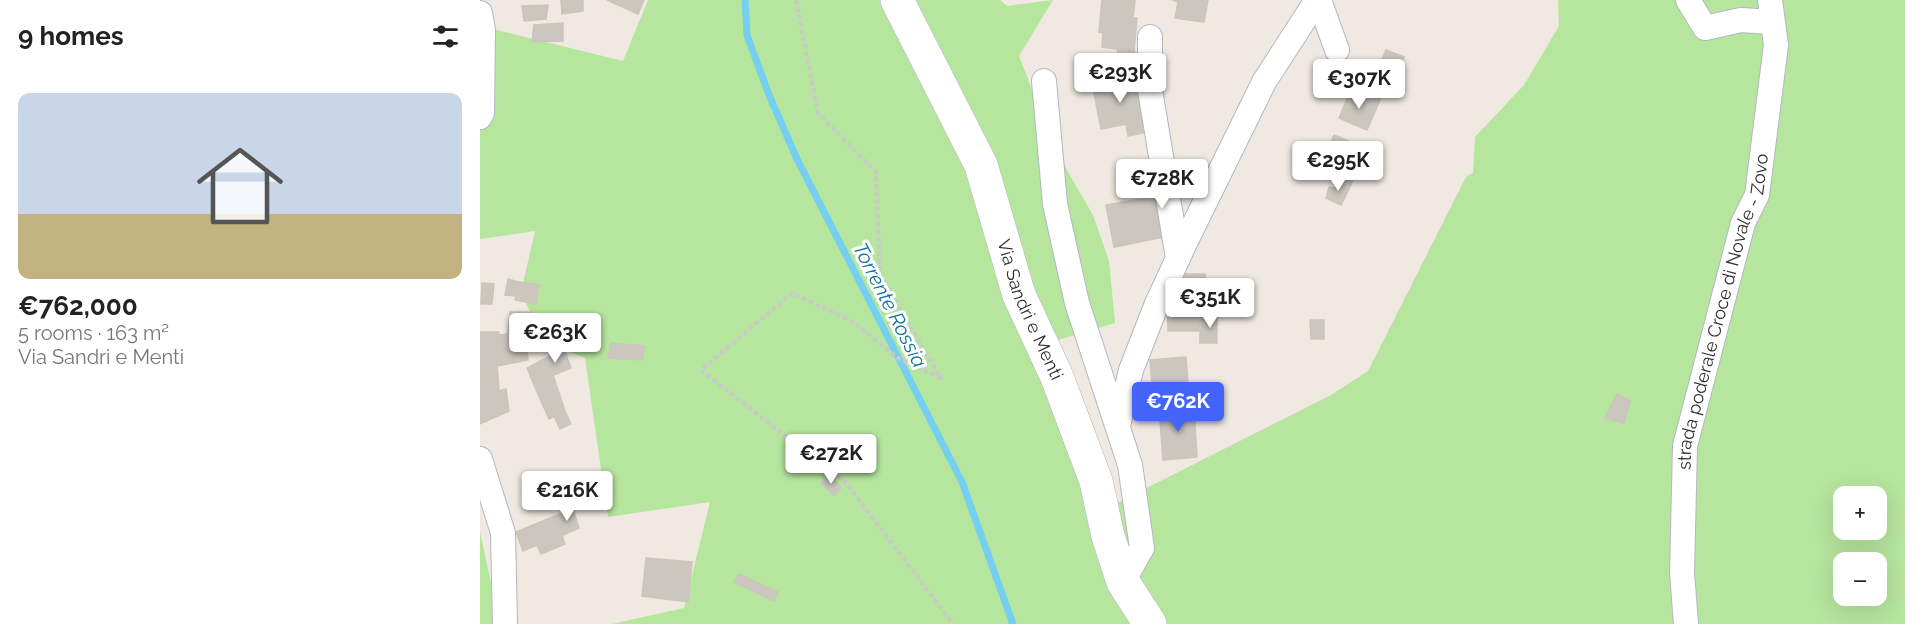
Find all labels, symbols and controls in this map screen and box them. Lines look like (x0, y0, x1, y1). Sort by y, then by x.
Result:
icon: filters (429, 20, 462, 53)
text: 9 homes (18, 21, 124, 51)
pin: €293K (1078, 53, 1162, 104)
pin: €307K (1317, 59, 1401, 110)
text: €293K (1088, 60, 1152, 84)
text: €307K (1327, 66, 1391, 90)
icon: home (186, 132, 294, 240)
pin: €295K (1296, 141, 1380, 192)
text: €295K (1306, 148, 1370, 172)
street label: strada poderale Croce di Novale - Zovo (1673, 152, 1772, 470)
pin: €728K (1120, 159, 1204, 210)
text: €728K (1130, 166, 1194, 190)
street label: Via Sandri e Menti (993, 237, 1068, 383)
water label: Torrente Rossia (848, 239, 932, 371)
pin: €351K (1168, 278, 1252, 329)
text: €351K (1179, 285, 1241, 309)
text: €762,000 (18, 291, 138, 321)
pin: €263K (513, 313, 597, 364)
text: €263K (523, 320, 587, 344)
text: 5 rooms · 163 m² (18, 321, 169, 345)
text: Via Sandri e Menti (18, 345, 184, 369)
pin: €762K (1136, 382, 1220, 433)
text: €762K (1146, 389, 1210, 413)
pin: €272K (789, 434, 873, 485)
text: €272K (799, 441, 863, 465)
pin: €216K (525, 471, 609, 522)
text: €216K (536, 478, 598, 502)
map controls (1833, 486, 1887, 606)
button: + (1833, 486, 1887, 540)
button: − (1833, 552, 1887, 606)

